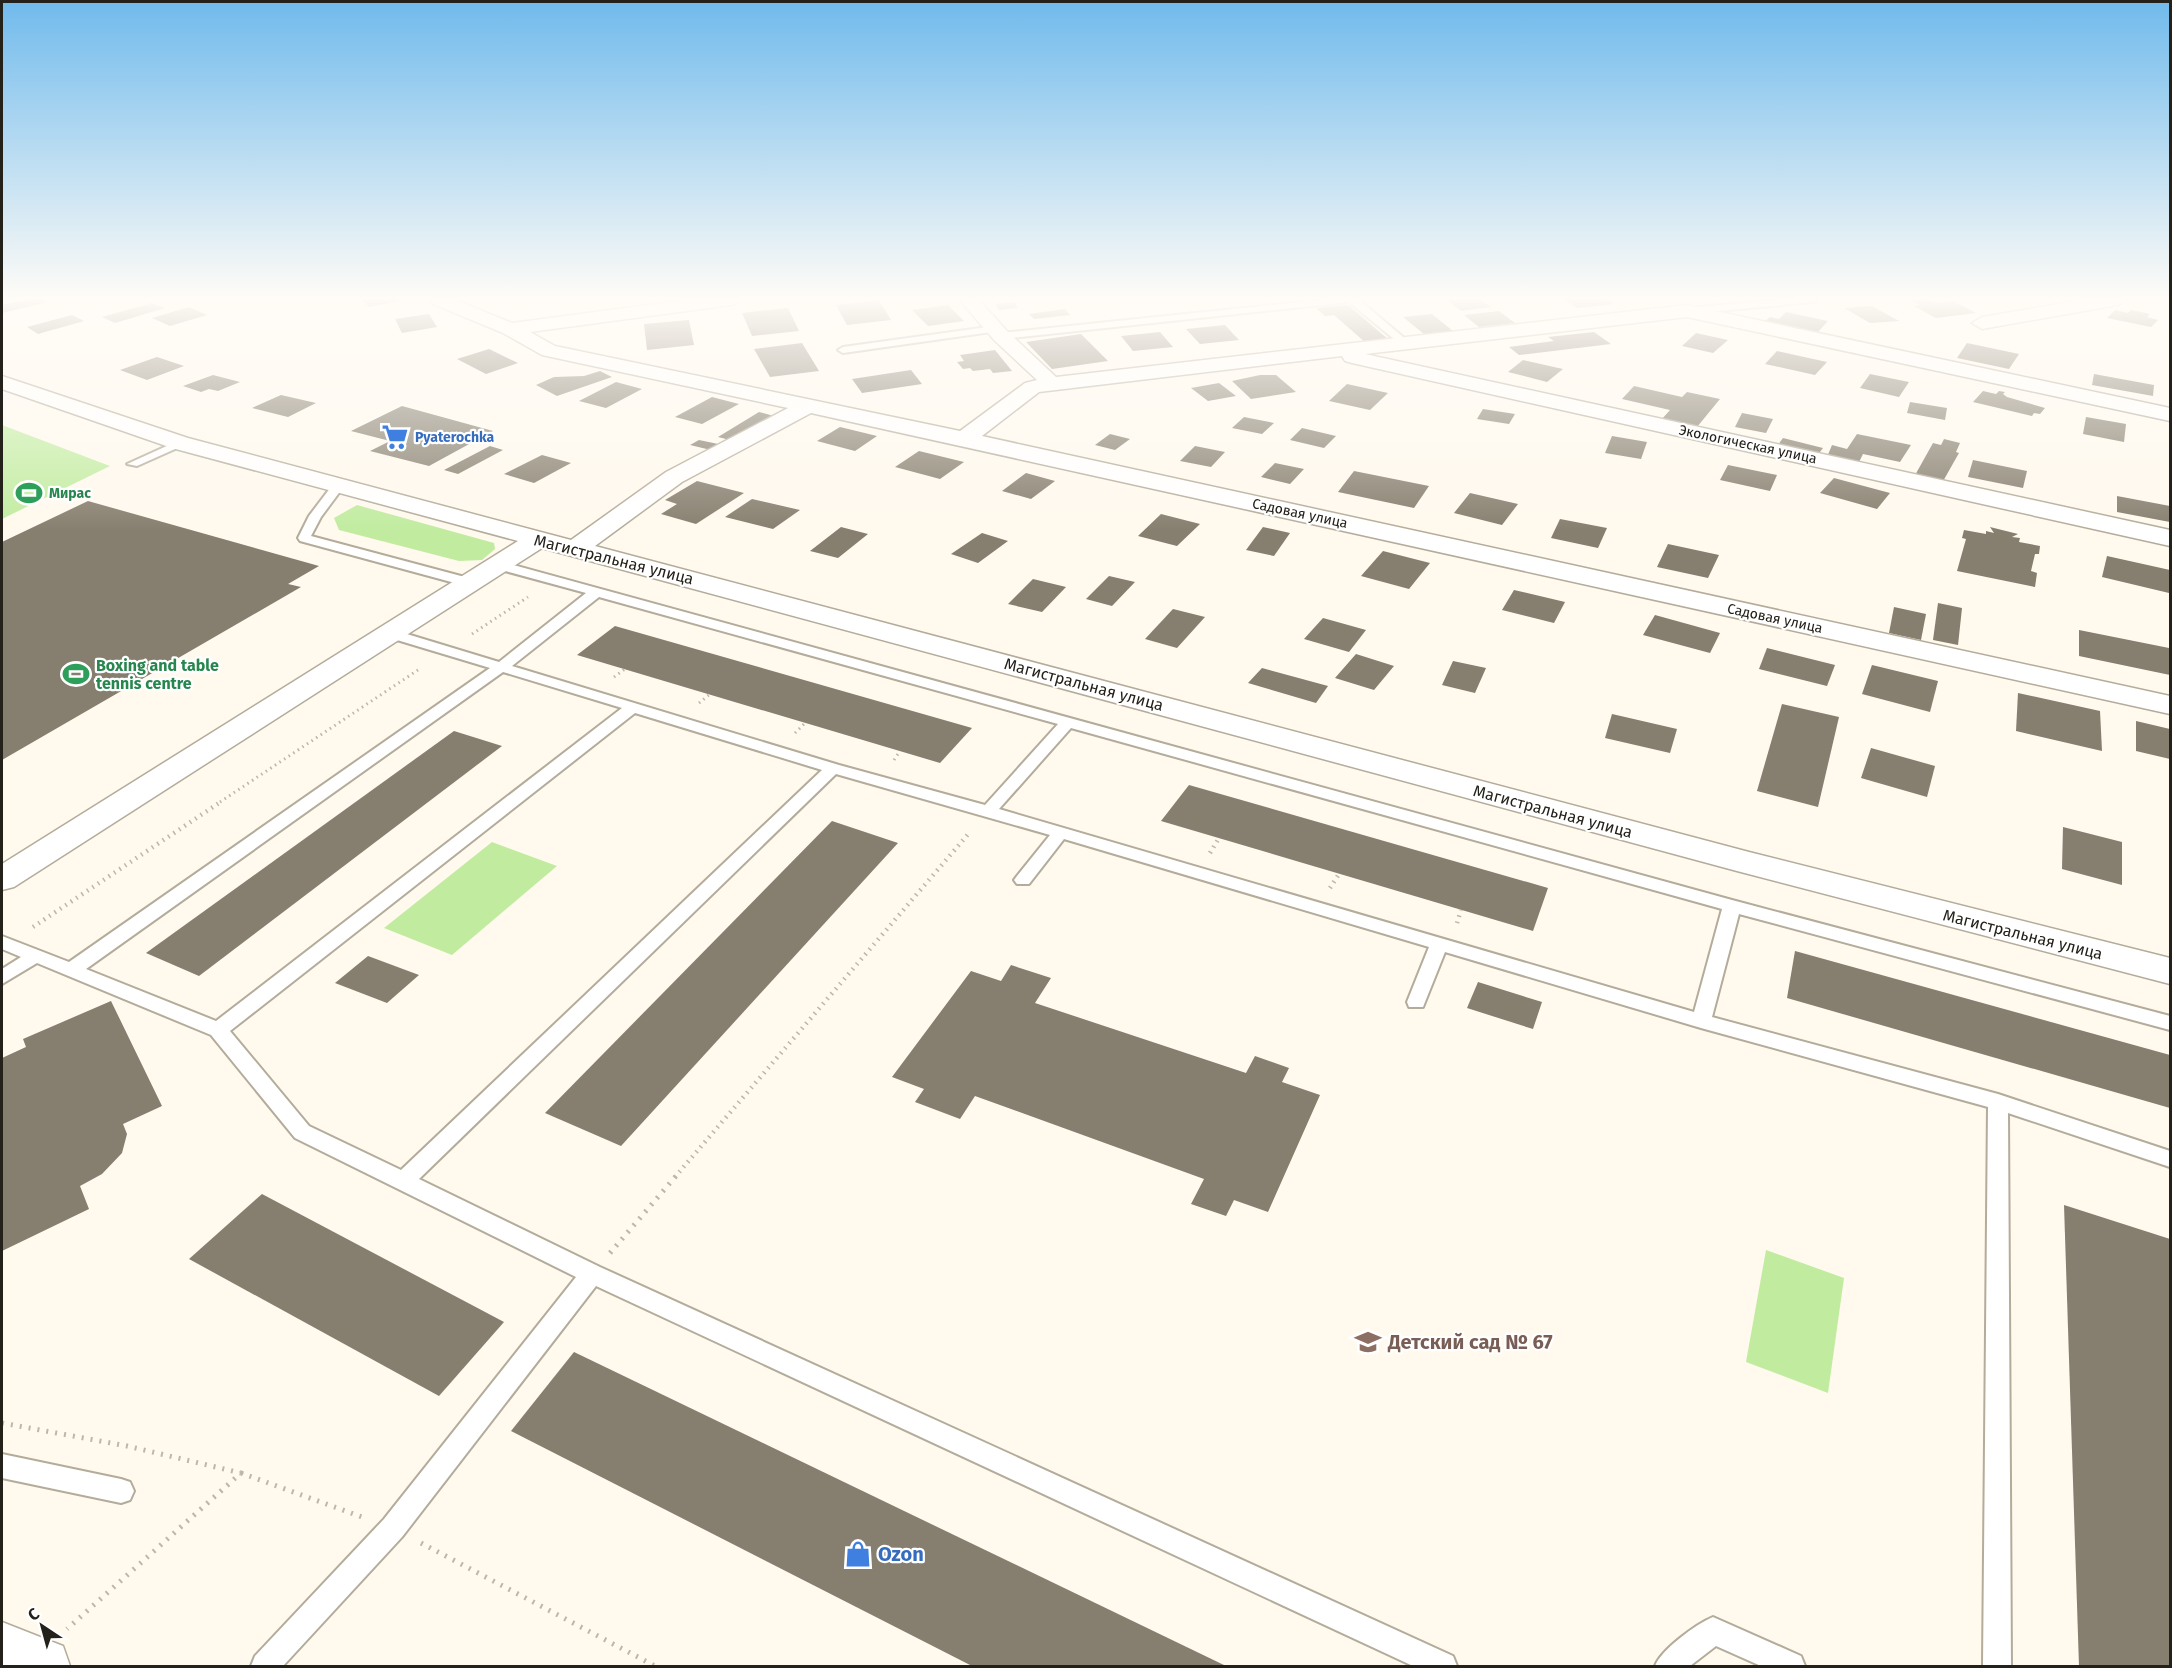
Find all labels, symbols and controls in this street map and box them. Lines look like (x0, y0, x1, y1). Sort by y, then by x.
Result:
supermarket icon: Pyaterochka (380, 422, 410, 452)
street label: Экологическая улица (1677, 422, 1818, 467)
place label: Pyaterochka (415, 429, 494, 446)
sports icon: Мирас (14, 478, 44, 508)
place label: Мирас (49, 485, 91, 502)
street label: Садовая улица (1251, 495, 1349, 532)
street label: Магистральная улица (532, 530, 696, 589)
street label: Садовая улица (1726, 600, 1824, 637)
street label: Магистральная улица (1002, 654, 1165, 715)
place label: Boxing and table tennis centre (96, 656, 219, 693)
sports icon: Boxing and table tennis centre (61, 659, 91, 689)
street label: Магистральная улица (1471, 781, 1634, 842)
street label: Магистральная улица (1941, 905, 2105, 964)
school or university icon: Детский сад № 67 (1353, 1327, 1383, 1357)
place label: Детский сад № 67 (1387, 1330, 1553, 1354)
shop icon: Ozon (843, 1539, 873, 1569)
place label: Ozon (878, 1542, 924, 1566)
north arrow (12, 1596, 72, 1656)
text: С (24, 1603, 43, 1625)

